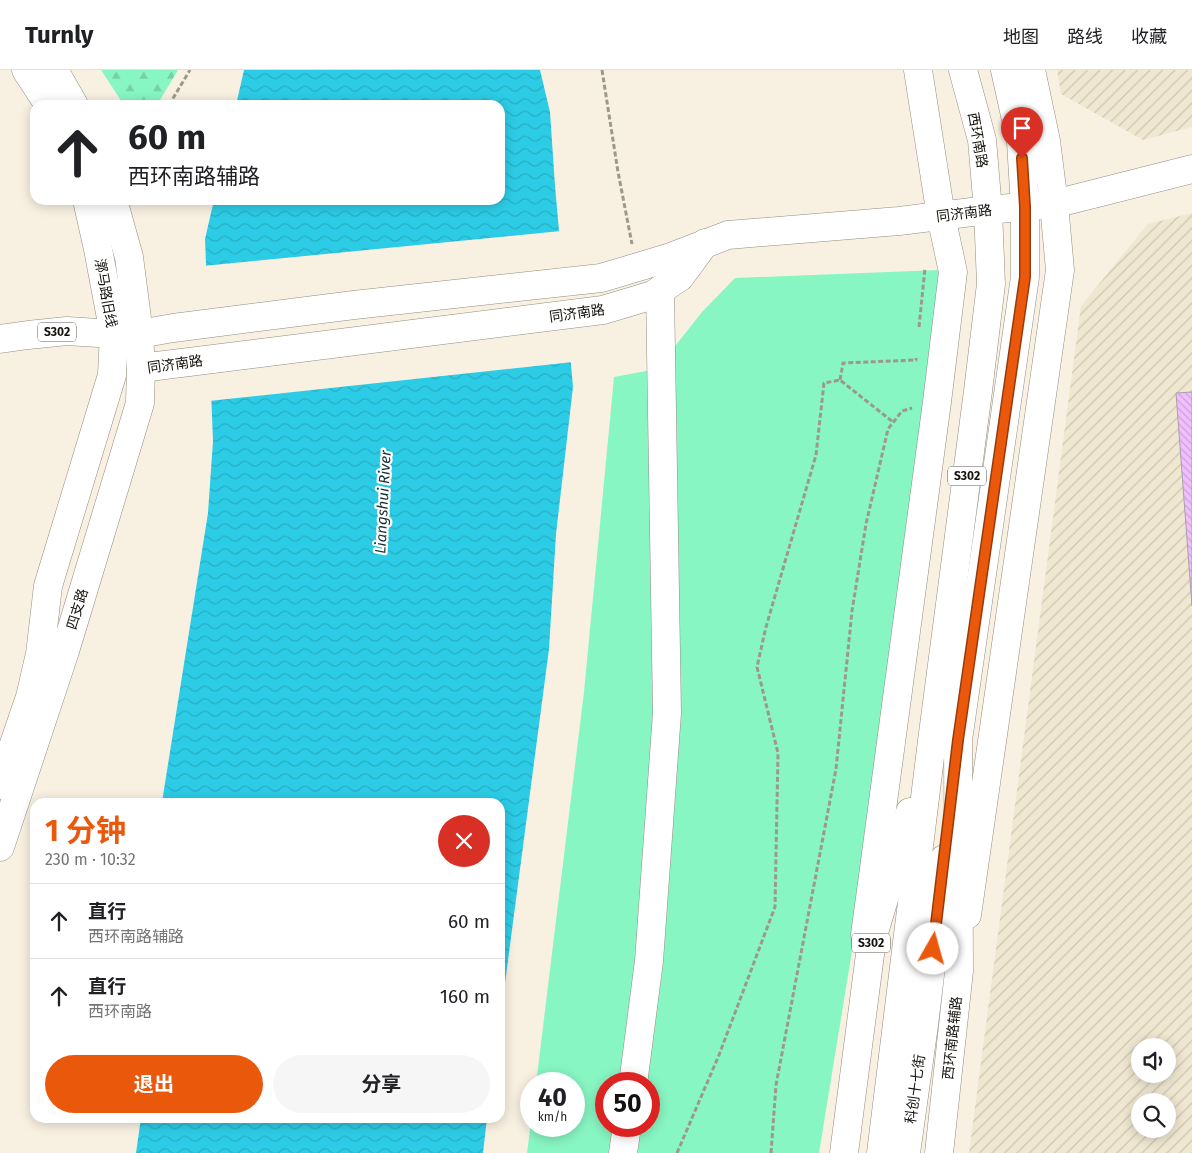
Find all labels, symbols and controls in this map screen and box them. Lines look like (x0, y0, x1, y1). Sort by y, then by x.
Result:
text: Turnly (25, 21, 94, 49)
text: 地图 (1003, 26, 1039, 48)
text: 路线 (1067, 26, 1103, 48)
text: 收藏 (1131, 26, 1167, 48)
pin (1001, 107, 1043, 158)
street label: 西环南路 (964, 111, 991, 169)
icon: arrive (1008, 114, 1036, 142)
text: 60 m (128, 116, 206, 158)
icon: ahead (45, 120, 110, 185)
text: 西环南路辅路 (128, 163, 260, 190)
street label: 同济南路 (935, 202, 993, 225)
street label: 漷马路旧线 (91, 257, 120, 329)
street label: 同济南路 (548, 301, 606, 326)
road number: S302 (38, 322, 76, 342)
street label: 同济南路 (146, 352, 204, 377)
water label: Liangshui River (371, 448, 395, 554)
road number: S302 (948, 466, 986, 486)
street label: 四支路 (63, 587, 92, 632)
text: 1 分钟 (45, 813, 126, 849)
button: close (438, 815, 490, 867)
text: 230 m · 10:32 (45, 850, 136, 869)
text: 直行 (88, 900, 126, 923)
icon: ahead (45, 907, 73, 935)
text: 60 m (448, 910, 490, 933)
position arrow (906, 922, 958, 974)
text: 西环南路辅路 (88, 927, 184, 946)
road number: S302 (852, 934, 890, 952)
text: 直行 (88, 975, 126, 998)
icon: ahead (45, 982, 73, 1010)
text: 160 m (440, 985, 490, 1008)
street label: 西环南路辅路 (940, 995, 965, 1081)
text: 西环南路 (88, 1002, 152, 1021)
map controls (1131, 1038, 1176, 1138)
button: sound (1131, 1038, 1176, 1083)
street label: 科创十七街 (902, 1053, 929, 1125)
button: 退出 (45, 1055, 263, 1113)
button: 分享 (273, 1055, 490, 1113)
speed limit sign: 50 (595, 1072, 660, 1137)
text: 40 (538, 1083, 567, 1113)
button: search (1131, 1093, 1176, 1138)
text: km/h (538, 1110, 567, 1124)

